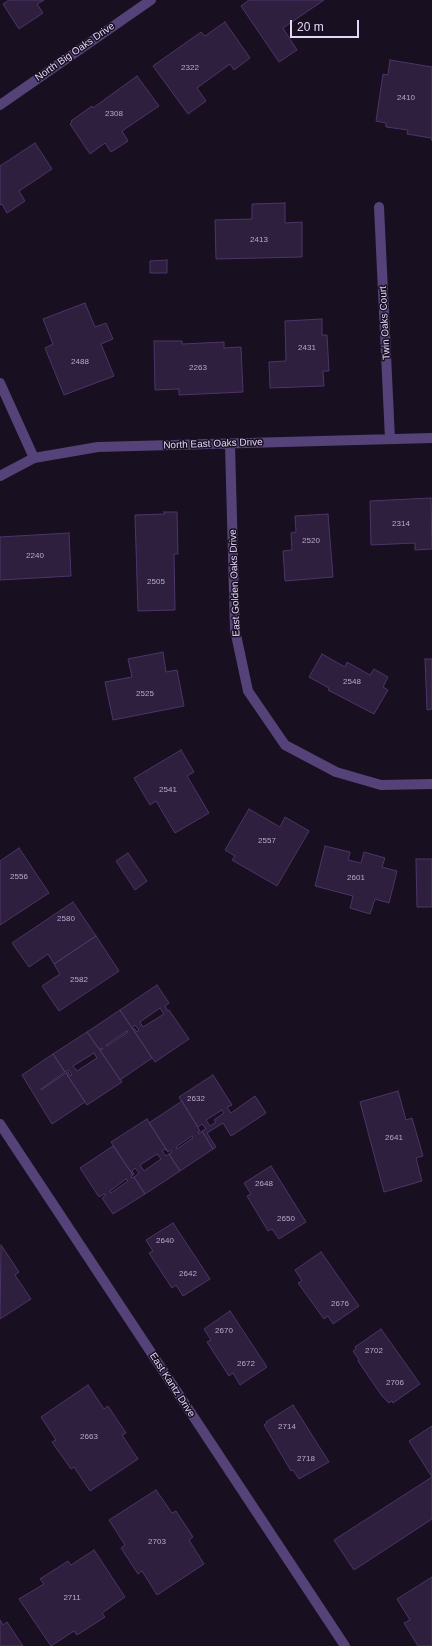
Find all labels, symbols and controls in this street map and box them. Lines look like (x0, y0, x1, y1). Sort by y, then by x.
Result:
scale bar (292, 12, 361, 38)
street label: North Big Oaks Drive (33, 20, 117, 84)
text: 20 m (297, 20, 324, 34)
house number: 2322 (181, 63, 199, 73)
house number: 2410 (397, 93, 415, 103)
house number: 2308 (105, 109, 123, 119)
house number: 2413 (250, 235, 268, 245)
street label: Twin Oaks Court (377, 286, 393, 360)
house number: 2431 (298, 343, 316, 353)
house number: 2488 (71, 357, 89, 367)
house number: 2263 (189, 363, 207, 373)
street label: North East Oaks Drive (163, 436, 263, 452)
house number: 2314 (392, 519, 410, 529)
street label: East Golden Oaks Drive (227, 529, 243, 637)
house number: 2520 (302, 536, 320, 546)
house number: 2240 (26, 551, 44, 561)
house number: 2505 (147, 577, 165, 587)
house number: 2548 (343, 677, 361, 687)
house number: 2525 (136, 689, 154, 699)
house number: 2541 (159, 785, 177, 795)
house number: 2557 (258, 836, 276, 846)
house number: 2556 (10, 872, 28, 882)
house number: 2601 (347, 873, 365, 883)
house number: 2580 (57, 914, 75, 924)
house number: 2582 (70, 975, 88, 985)
house number: 2632 (187, 1094, 205, 1104)
house number: 2641 (385, 1133, 403, 1143)
house number: 2648 (255, 1179, 273, 1189)
house number: 2650 (277, 1214, 295, 1224)
house number: 2640 (156, 1236, 174, 1246)
house number: 2642 (179, 1269, 197, 1279)
house number: 2676 (331, 1299, 349, 1309)
house number: 2670 (215, 1326, 233, 1336)
house number: 2702 (365, 1346, 383, 1356)
street label: East Kantz Drive (147, 1351, 197, 1419)
house number: 2672 (237, 1359, 255, 1369)
house number: 2706 (386, 1378, 404, 1388)
house number: 2714 (278, 1422, 296, 1432)
house number: 2663 (80, 1432, 98, 1442)
house number: 2718 (297, 1454, 315, 1464)
house number: 2703 (148, 1537, 166, 1547)
house number: 2711 (63, 1593, 81, 1603)

